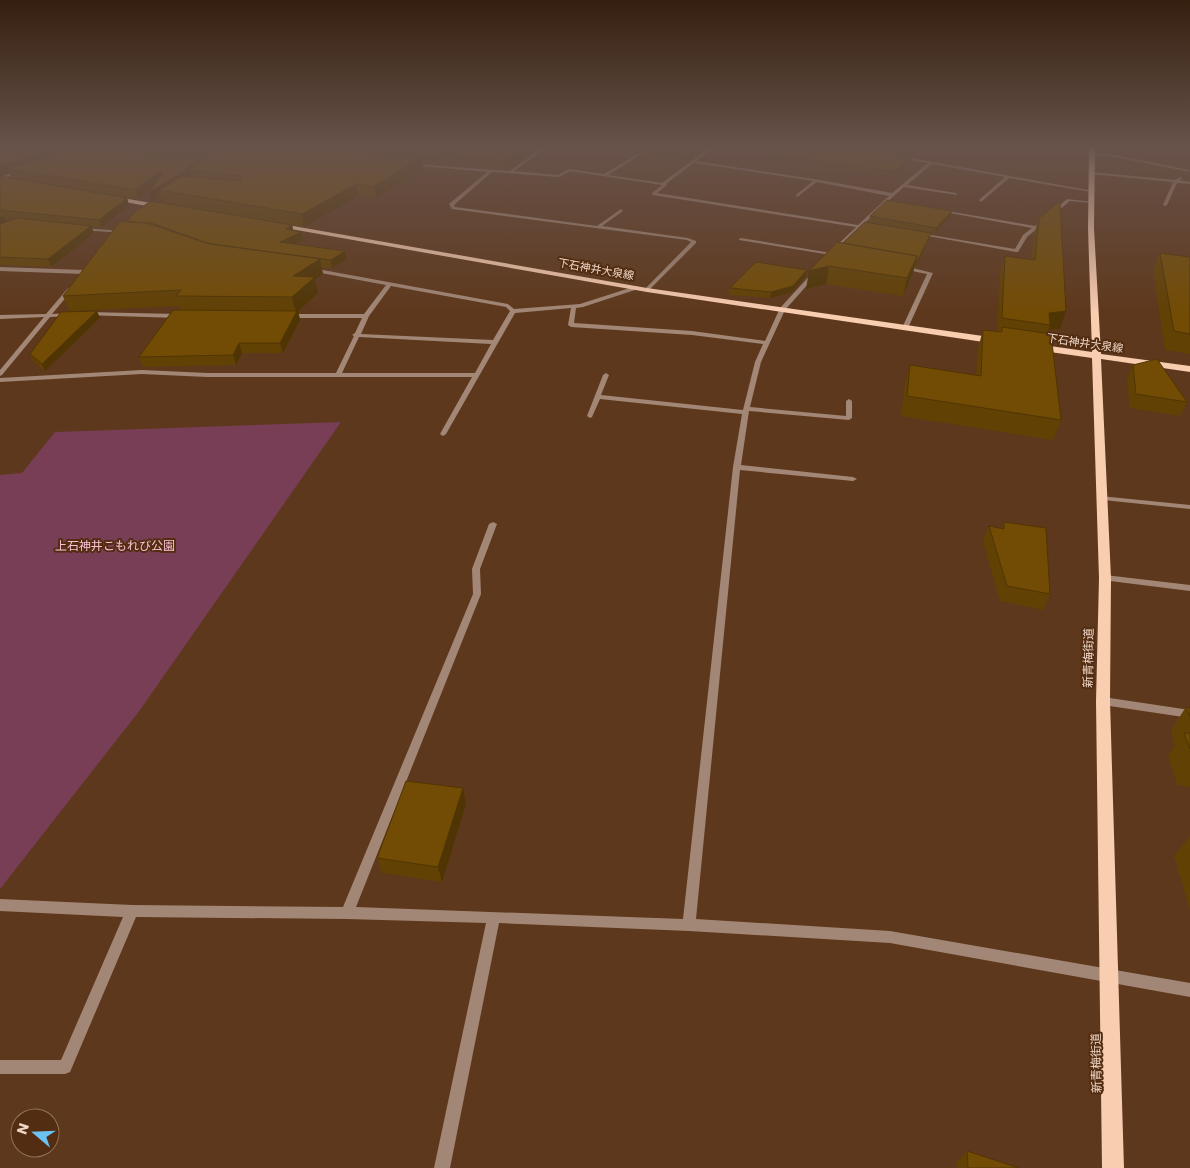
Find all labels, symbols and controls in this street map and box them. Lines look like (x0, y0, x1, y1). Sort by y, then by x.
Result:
street label: 下石神井大泉線 (557, 254, 635, 284)
street label: 下石神井大泉線 (1046, 330, 1124, 356)
park label: 上石神井こもれび公園 (55, 537, 175, 554)
street label: 新青梅街道 (1079, 628, 1097, 688)
street label: 新青梅街道 (1087, 1033, 1105, 1093)
north arrow (10, 1108, 60, 1158)
text: N (12, 1121, 34, 1137)

